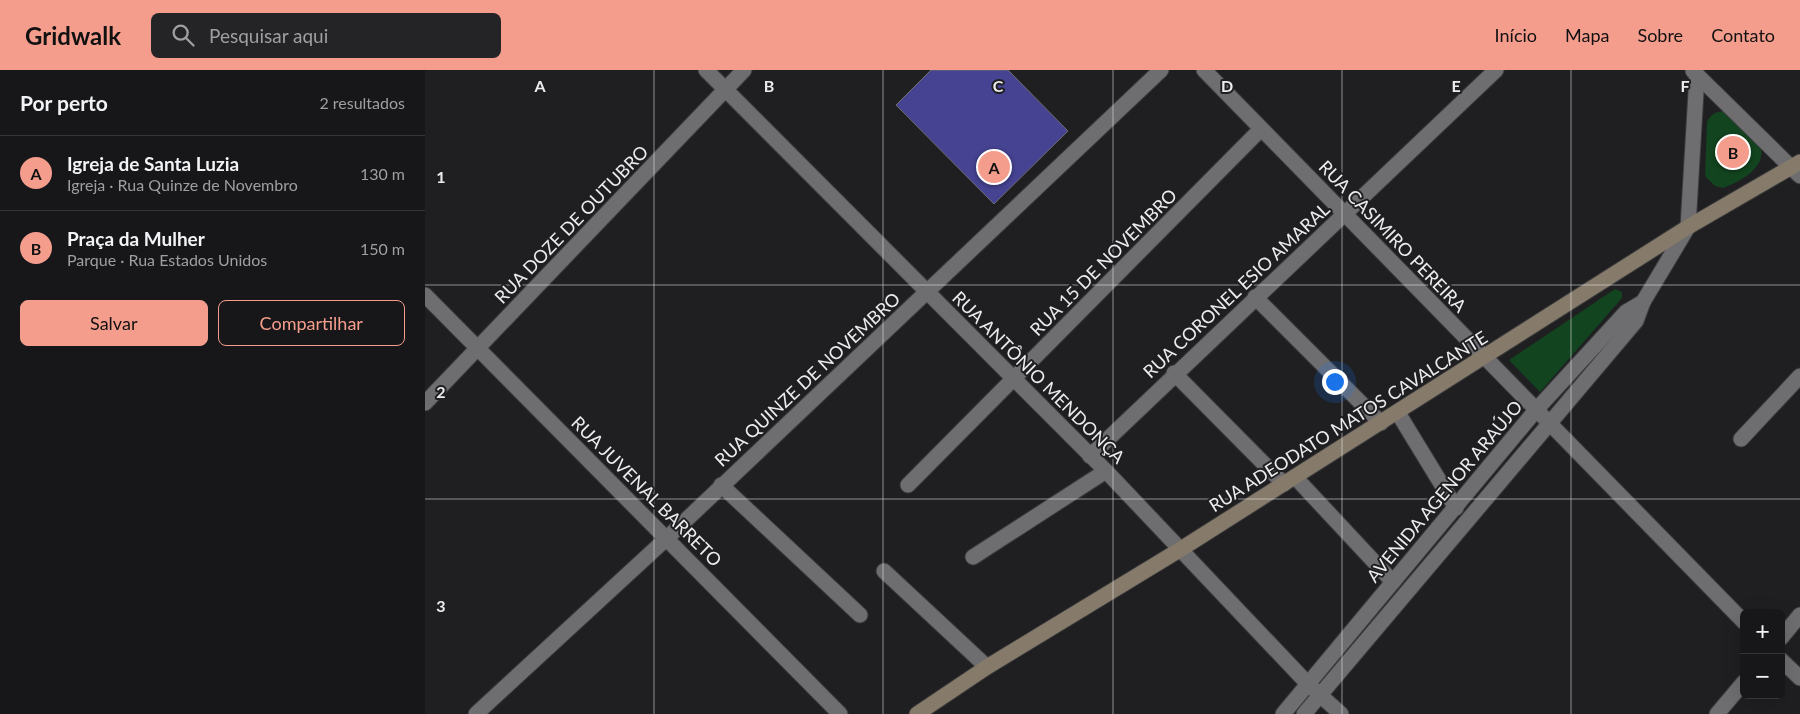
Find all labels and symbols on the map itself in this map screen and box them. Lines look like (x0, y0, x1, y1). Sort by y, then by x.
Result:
text: A (533, 76, 546, 95)
text: B (764, 76, 774, 95)
text: C (993, 76, 1004, 95)
text: D (1221, 76, 1233, 95)
text: E (1451, 76, 1461, 95)
text: F (1680, 76, 1690, 95)
pin: B (1717, 133, 1749, 171)
street label: RUA DOZE DE OUTUBRO (490, 140, 652, 308)
pin: A (978, 148, 1010, 186)
street label: RUA CASIMIRO PEREIRA (1315, 155, 1472, 317)
text: 1 (436, 167, 446, 186)
street label: RUA 15 DE NOVEMBRO (1025, 184, 1181, 340)
street label: RUA CORONEL ESIO AMARAL (1138, 198, 1334, 382)
street label: RUA ANTÔNIO MENDONÇA (948, 286, 1130, 468)
street label: RUA QUINZE DE NOVEMBRO (710, 287, 904, 471)
street label: RUA ADEODATO MATOS CAVALCANTE (1205, 326, 1491, 516)
your location (1322, 369, 1348, 395)
text: 2 (436, 382, 446, 401)
street label: AVENIDA AGENOR ARAÚJO (1362, 396, 1526, 586)
street label: RUA JUVENAL BARRETO (567, 411, 727, 571)
text: 3 (436, 596, 446, 615)

